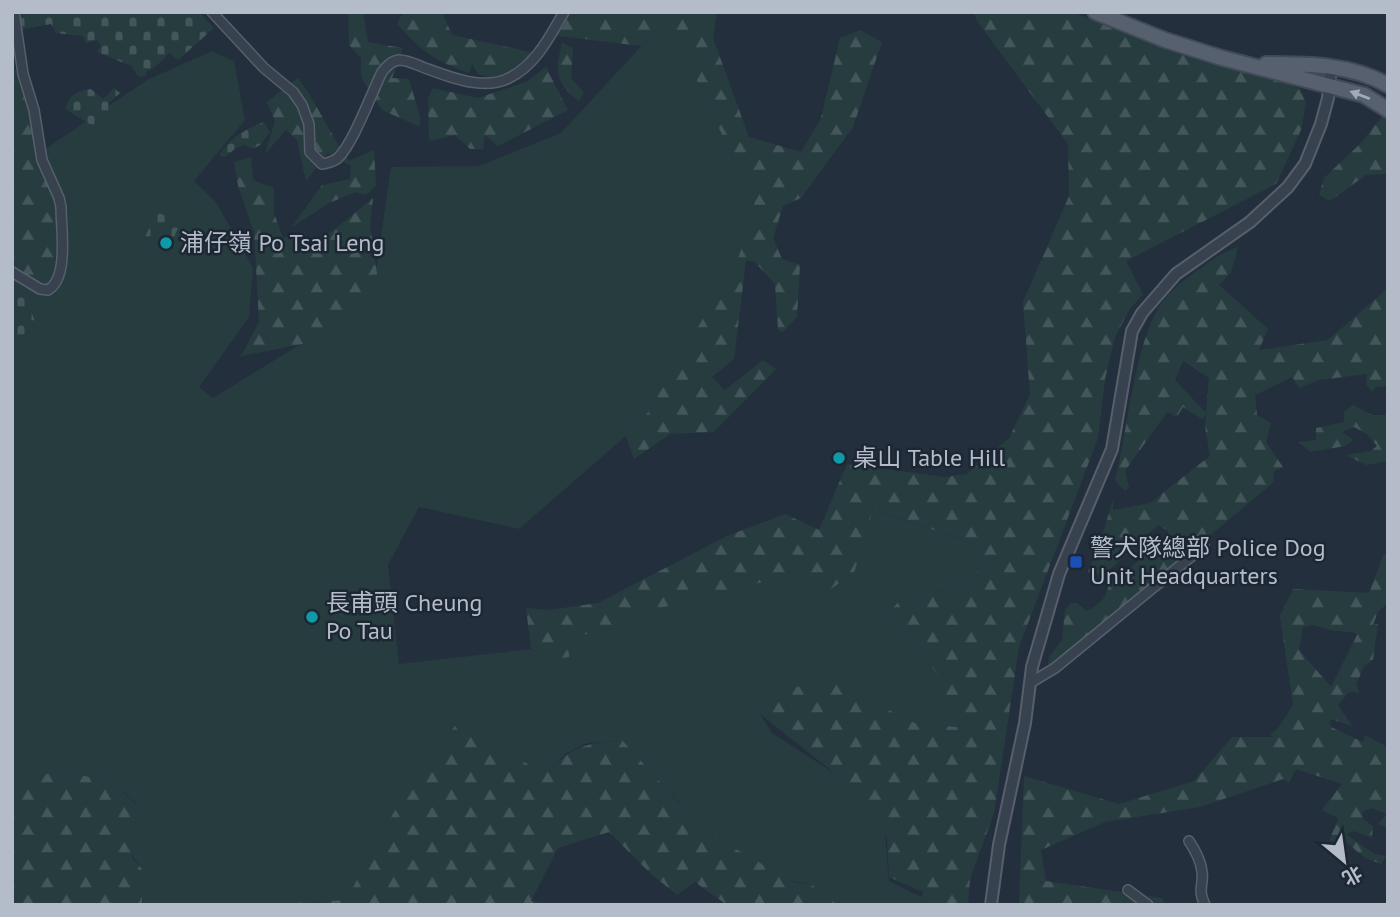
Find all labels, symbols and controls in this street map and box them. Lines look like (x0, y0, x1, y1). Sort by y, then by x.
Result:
one-way arrow (1349, 89, 1370, 100)
place label: 浦仔嶺 Po Tsai Leng (180, 227, 384, 258)
marker: 浦仔嶺 Po Tsai Leng (158, 235, 174, 251)
place label: 桌山 Table Hill (853, 442, 1005, 473)
marker: 桌山 Table Hill (831, 450, 847, 466)
place label: 警犬隊總部 Police Dog Unit Headquarters (1090, 532, 1326, 591)
marker: 警犬隊總部 Police Dog Unit Headquarters (1068, 554, 1084, 570)
place label: 長甫頭 Cheung Po Tau (326, 587, 482, 646)
marker: 長甫頭 Cheung Po Tau (304, 609, 320, 625)
north arrow (1309, 826, 1379, 896)
text: 北 (1338, 861, 1366, 891)

